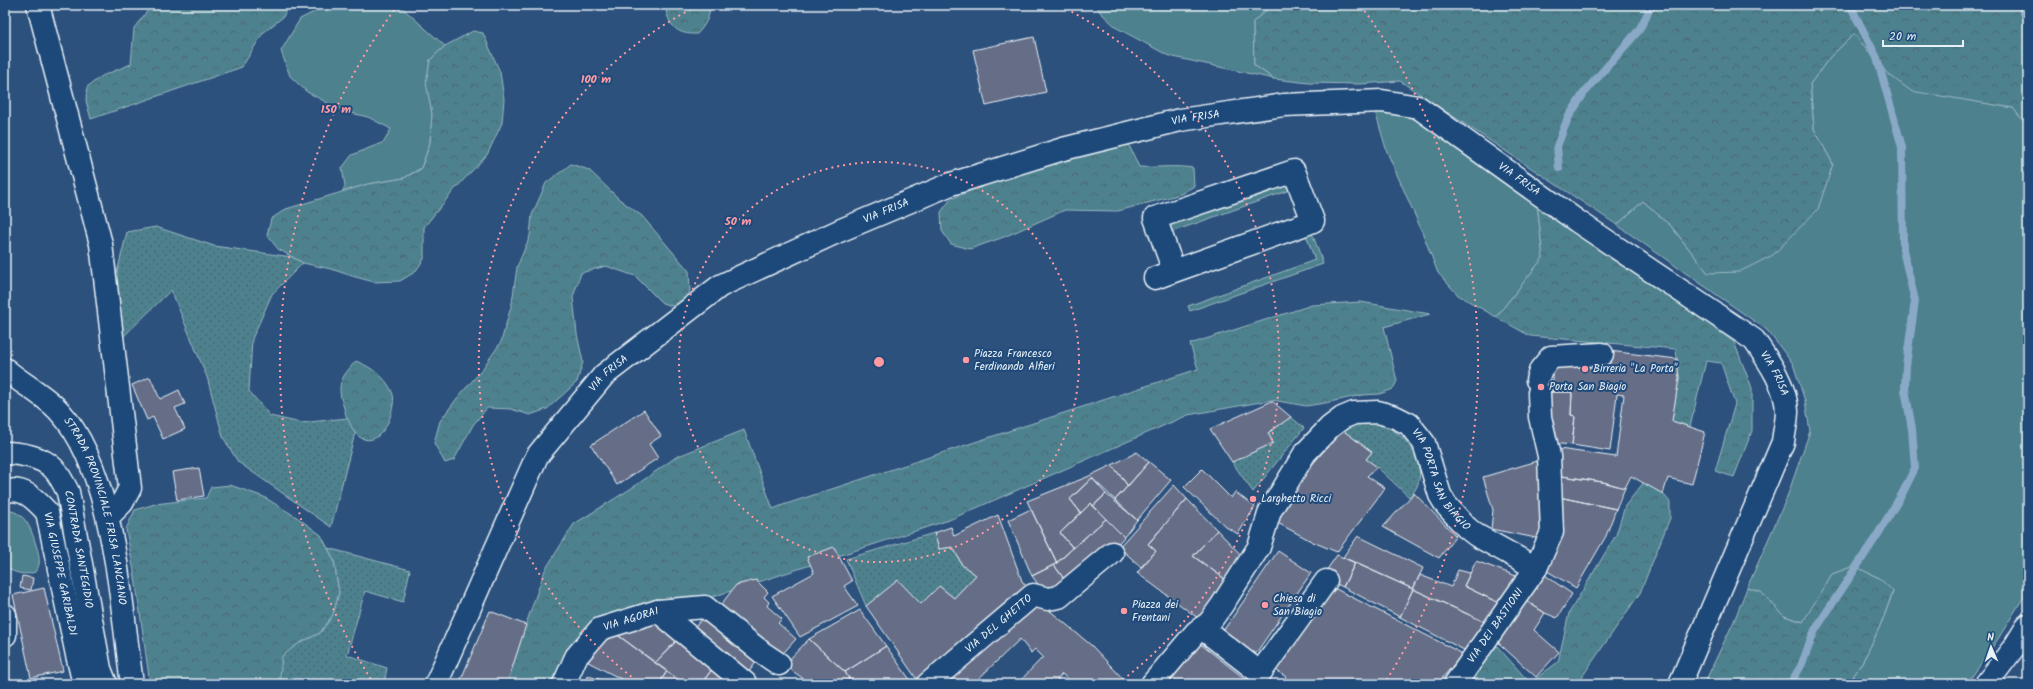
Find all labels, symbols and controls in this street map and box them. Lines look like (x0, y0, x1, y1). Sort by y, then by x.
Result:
scale bar (1883, 22, 1963, 48)
text: 20 m (1889, 27, 1917, 46)
text: 100 m (581, 70, 611, 89)
text: 150 m (321, 100, 351, 119)
street label: VIA FRISA (1170, 105, 1221, 131)
street label: VIA FRISA (1494, 158, 1544, 201)
street label: VIA FRISA (860, 193, 912, 229)
text: 50 m (724, 212, 752, 231)
place label: Piazza Francesco Ferdinando Alfieri (974, 345, 1055, 376)
street label: VIA FRISA (1755, 347, 1793, 398)
street label: VIA FRISA (584, 350, 633, 396)
centre of rings (872, 355, 886, 369)
marker: Piazza Francesco Ferdinando Alfieri (961, 355, 971, 365)
place label: Birreria "La Porta" (1593, 360, 1678, 378)
marker: Birreria "La Porta" (1580, 364, 1590, 374)
place label: Porta San Biagio (1549, 378, 1626, 396)
marker: Porta San Biagio (1536, 382, 1546, 392)
street label: STRADA PROVINCIALE FRISA LANCIANO (59, 413, 131, 606)
street label: VIA PORTA SAN BIAGIO (1407, 424, 1475, 535)
street label: CONTRADA SANT'EGIDIO (59, 489, 98, 610)
place label: Larghetto Ricci (1261, 490, 1332, 508)
marker: Larghetto Ricci (1248, 494, 1258, 504)
street label: VIA GIUSEPPE GARIBALDI (38, 510, 82, 637)
street label: VIA DEI BASTIONI (1463, 584, 1528, 667)
street label: VIA DEL GHETTO (961, 590, 1037, 658)
place label: Chiesa di San Biagio (1273, 590, 1322, 621)
place label: Piazza dei Frentani (1132, 596, 1178, 627)
marker: Chiesa di San Biagio (1260, 600, 1270, 610)
street label: VIA AGORAI (601, 602, 661, 636)
marker: Piazza dei Frentani (1119, 606, 1129, 616)
north arrow (1971, 627, 2011, 667)
text: N (1987, 629, 1995, 647)

